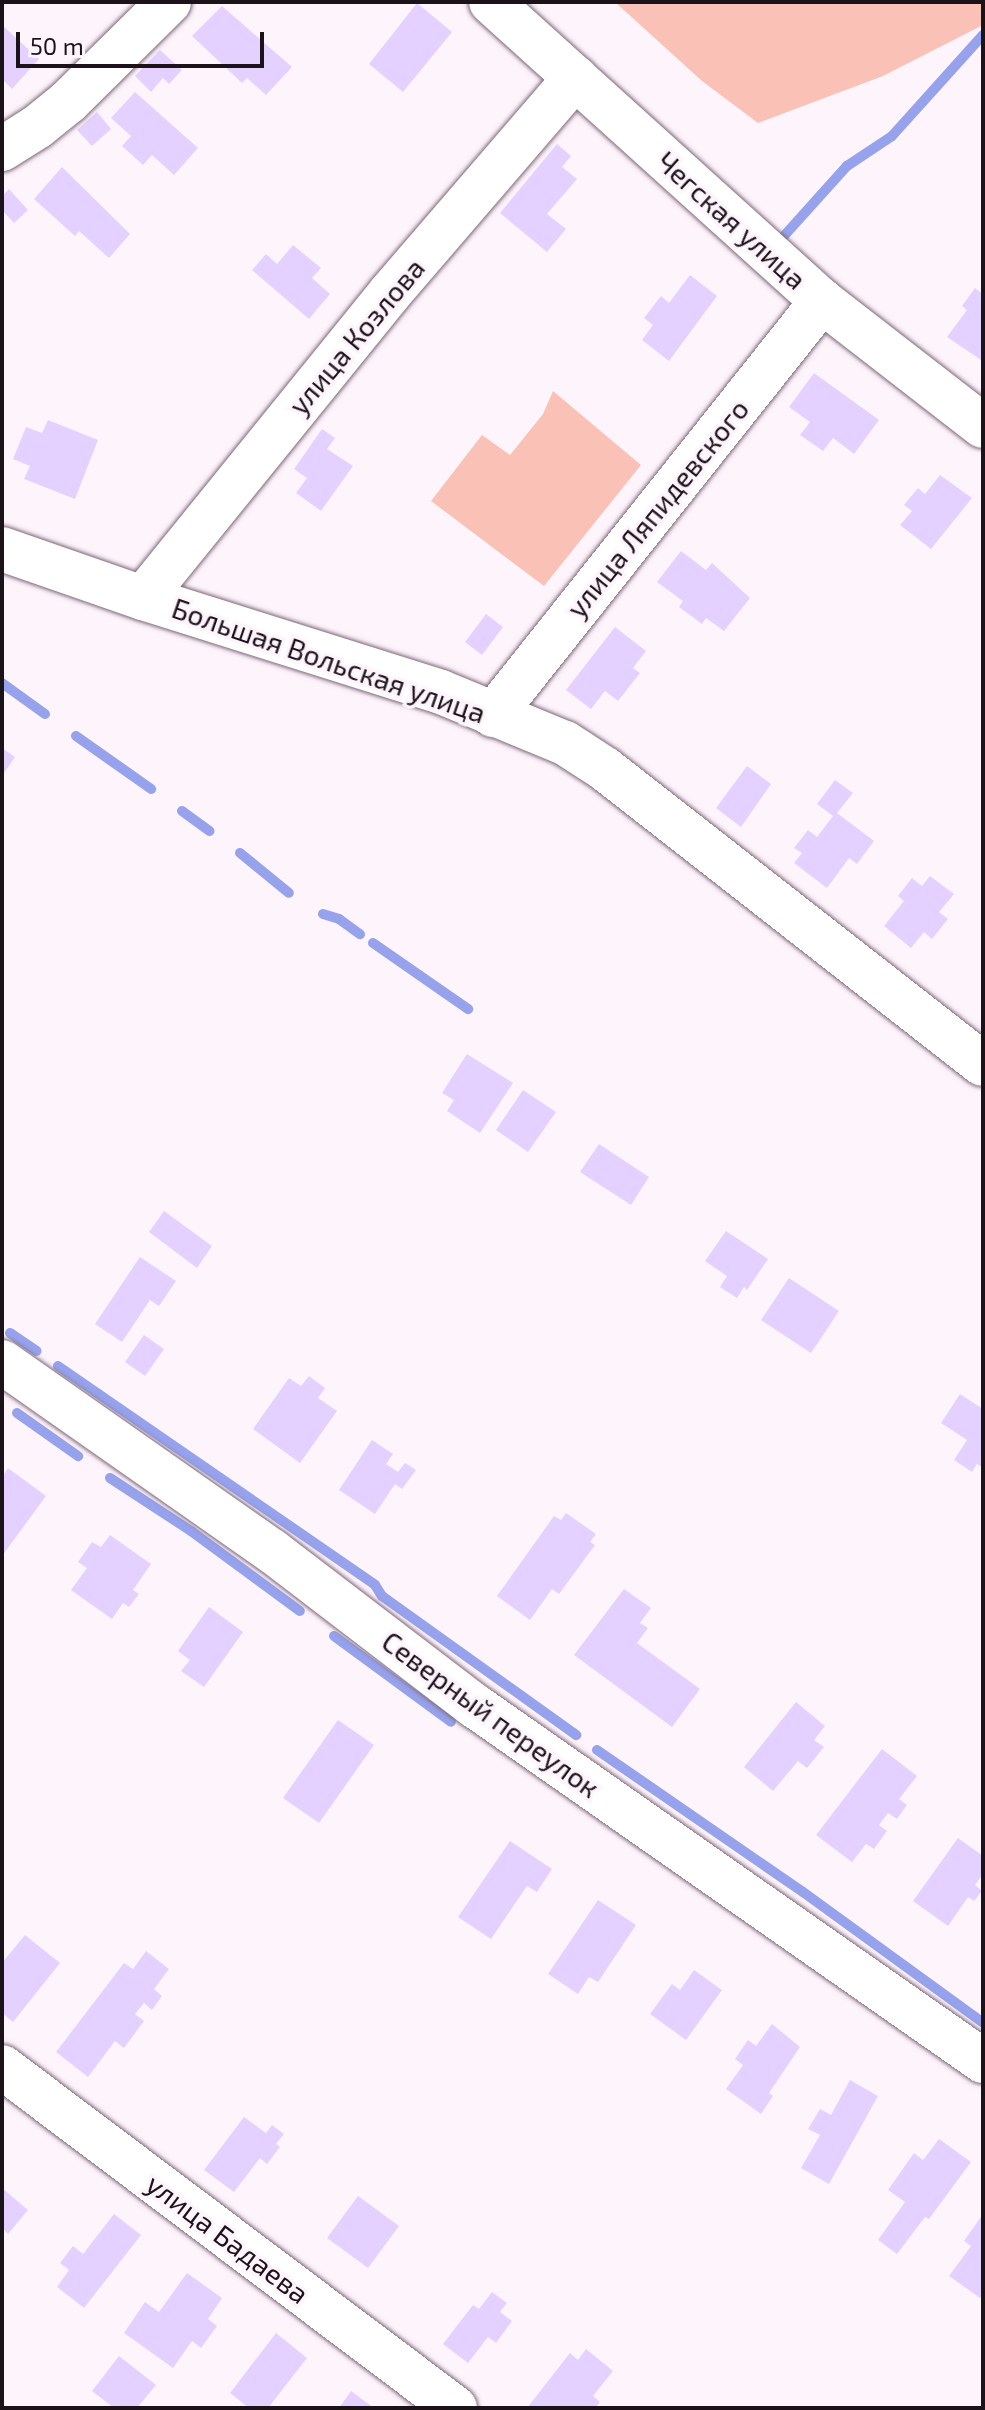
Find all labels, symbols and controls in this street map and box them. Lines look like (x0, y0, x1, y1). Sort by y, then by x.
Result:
scale bar (20, 16, 268, 66)
text: 50 m (30, 31, 84, 60)
street label: Чегская улица (650, 144, 814, 296)
street label: улица Козлова (281, 251, 431, 421)
street label: улица Ляпидевского (559, 392, 755, 624)
street label: Большая Вольская улица (168, 590, 490, 730)
street label: Северный переулок (376, 1624, 606, 1804)
street label: улица Бадаева (140, 2166, 316, 2310)

